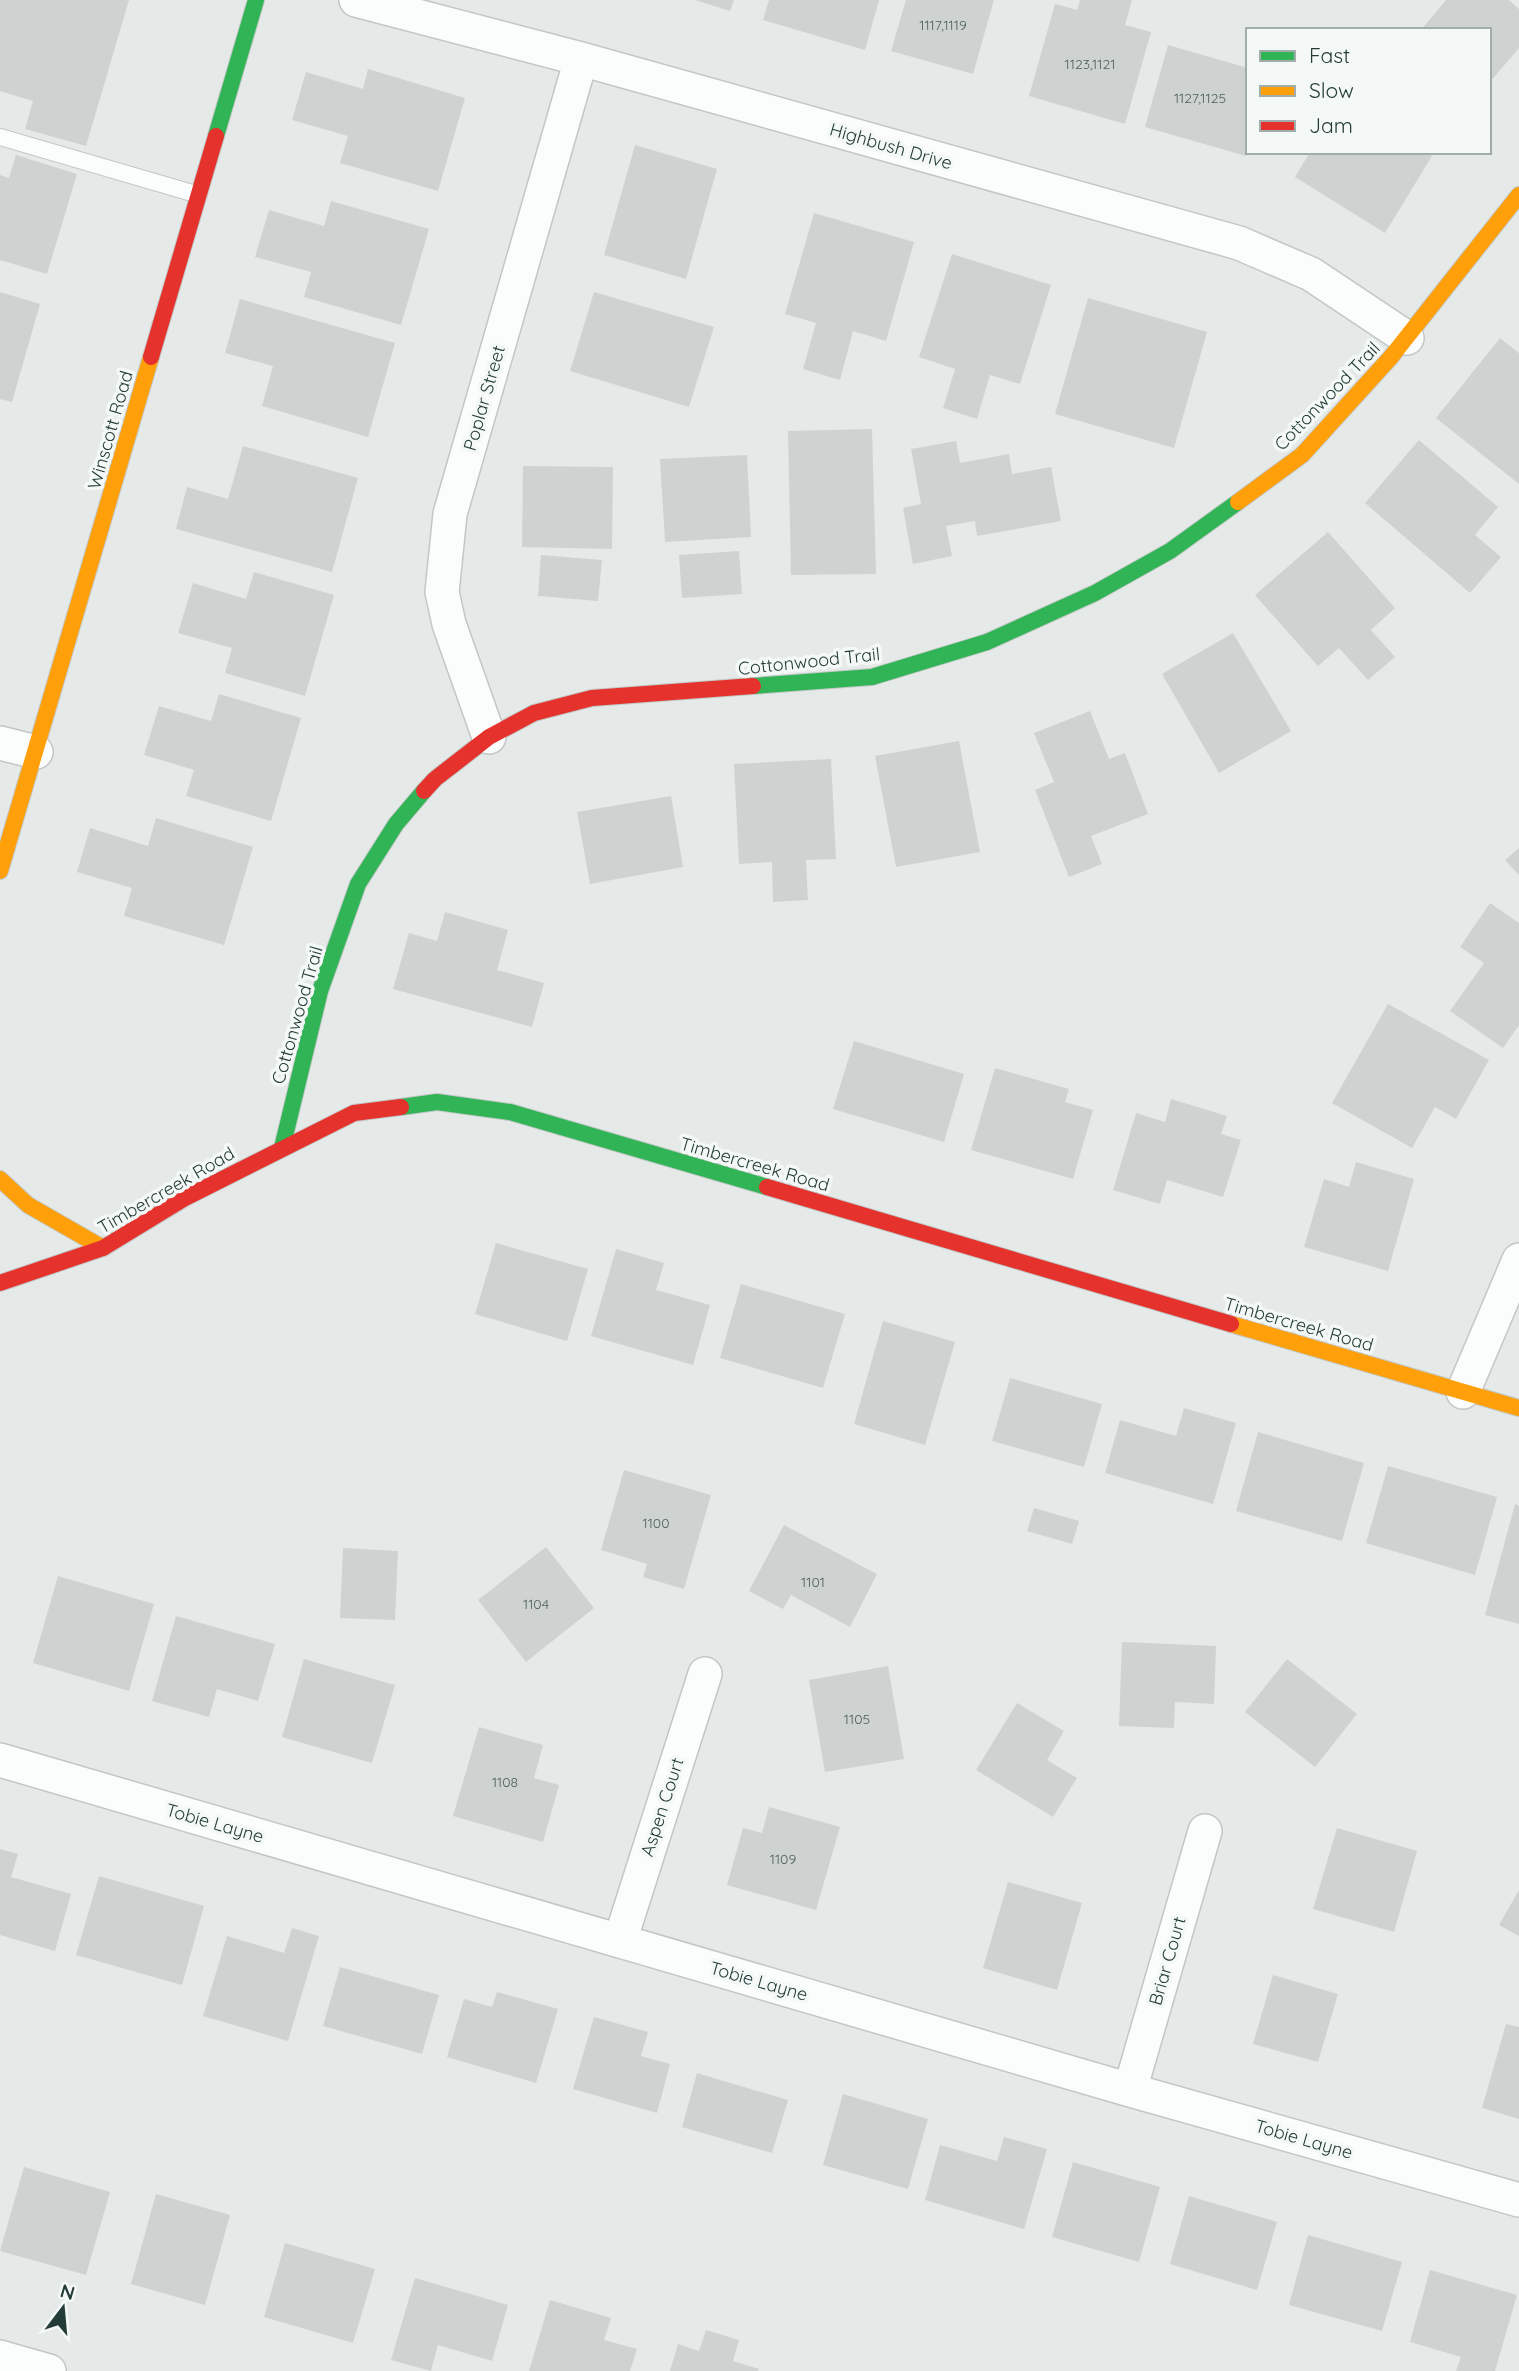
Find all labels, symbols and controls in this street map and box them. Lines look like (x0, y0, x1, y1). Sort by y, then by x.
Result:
house number: 1117,1119 (919, 16, 967, 34)
legend (1246, 28, 1491, 154)
text: Fast (1309, 42, 1350, 68)
house number: 1123,1121 (1065, 55, 1115, 73)
text: Slow (1309, 77, 1354, 103)
house number: 1127,1125 (1174, 89, 1226, 107)
text: Jam (1309, 112, 1353, 138)
street label: Highbush Drive (827, 118, 955, 174)
street label: Cottonwood Trail (1269, 337, 1385, 455)
street label: Poplar Street (458, 343, 510, 453)
street label: Winscott Road (82, 368, 138, 492)
street label: Cottonwood Trail (737, 642, 881, 680)
street label: Cottonwood Trail (266, 943, 328, 1087)
street label: Timbercreek Road (678, 1132, 832, 1196)
street label: Timbercreek Road (93, 1142, 239, 1238)
street label: Timbercreek Road (1222, 1292, 1376, 1356)
house number: 1100 (642, 1514, 670, 1532)
house number: 1101 (801, 1573, 825, 1591)
house number: 1104 (523, 1595, 549, 1613)
house number: 1105 (844, 1710, 870, 1728)
street label: Aspen Court (635, 1755, 689, 1859)
house number: 1108 (492, 1773, 518, 1791)
street label: Tobie Layne (163, 1798, 267, 1848)
house number: 1109 (770, 1850, 796, 1868)
street label: Briar Court (1143, 1914, 1191, 2008)
street label: Tobie Layne (707, 1956, 811, 2006)
street label: Tobie Layne (1252, 2114, 1356, 2164)
north arrow (28, 2273, 98, 2343)
text: N (58, 2278, 78, 2305)

